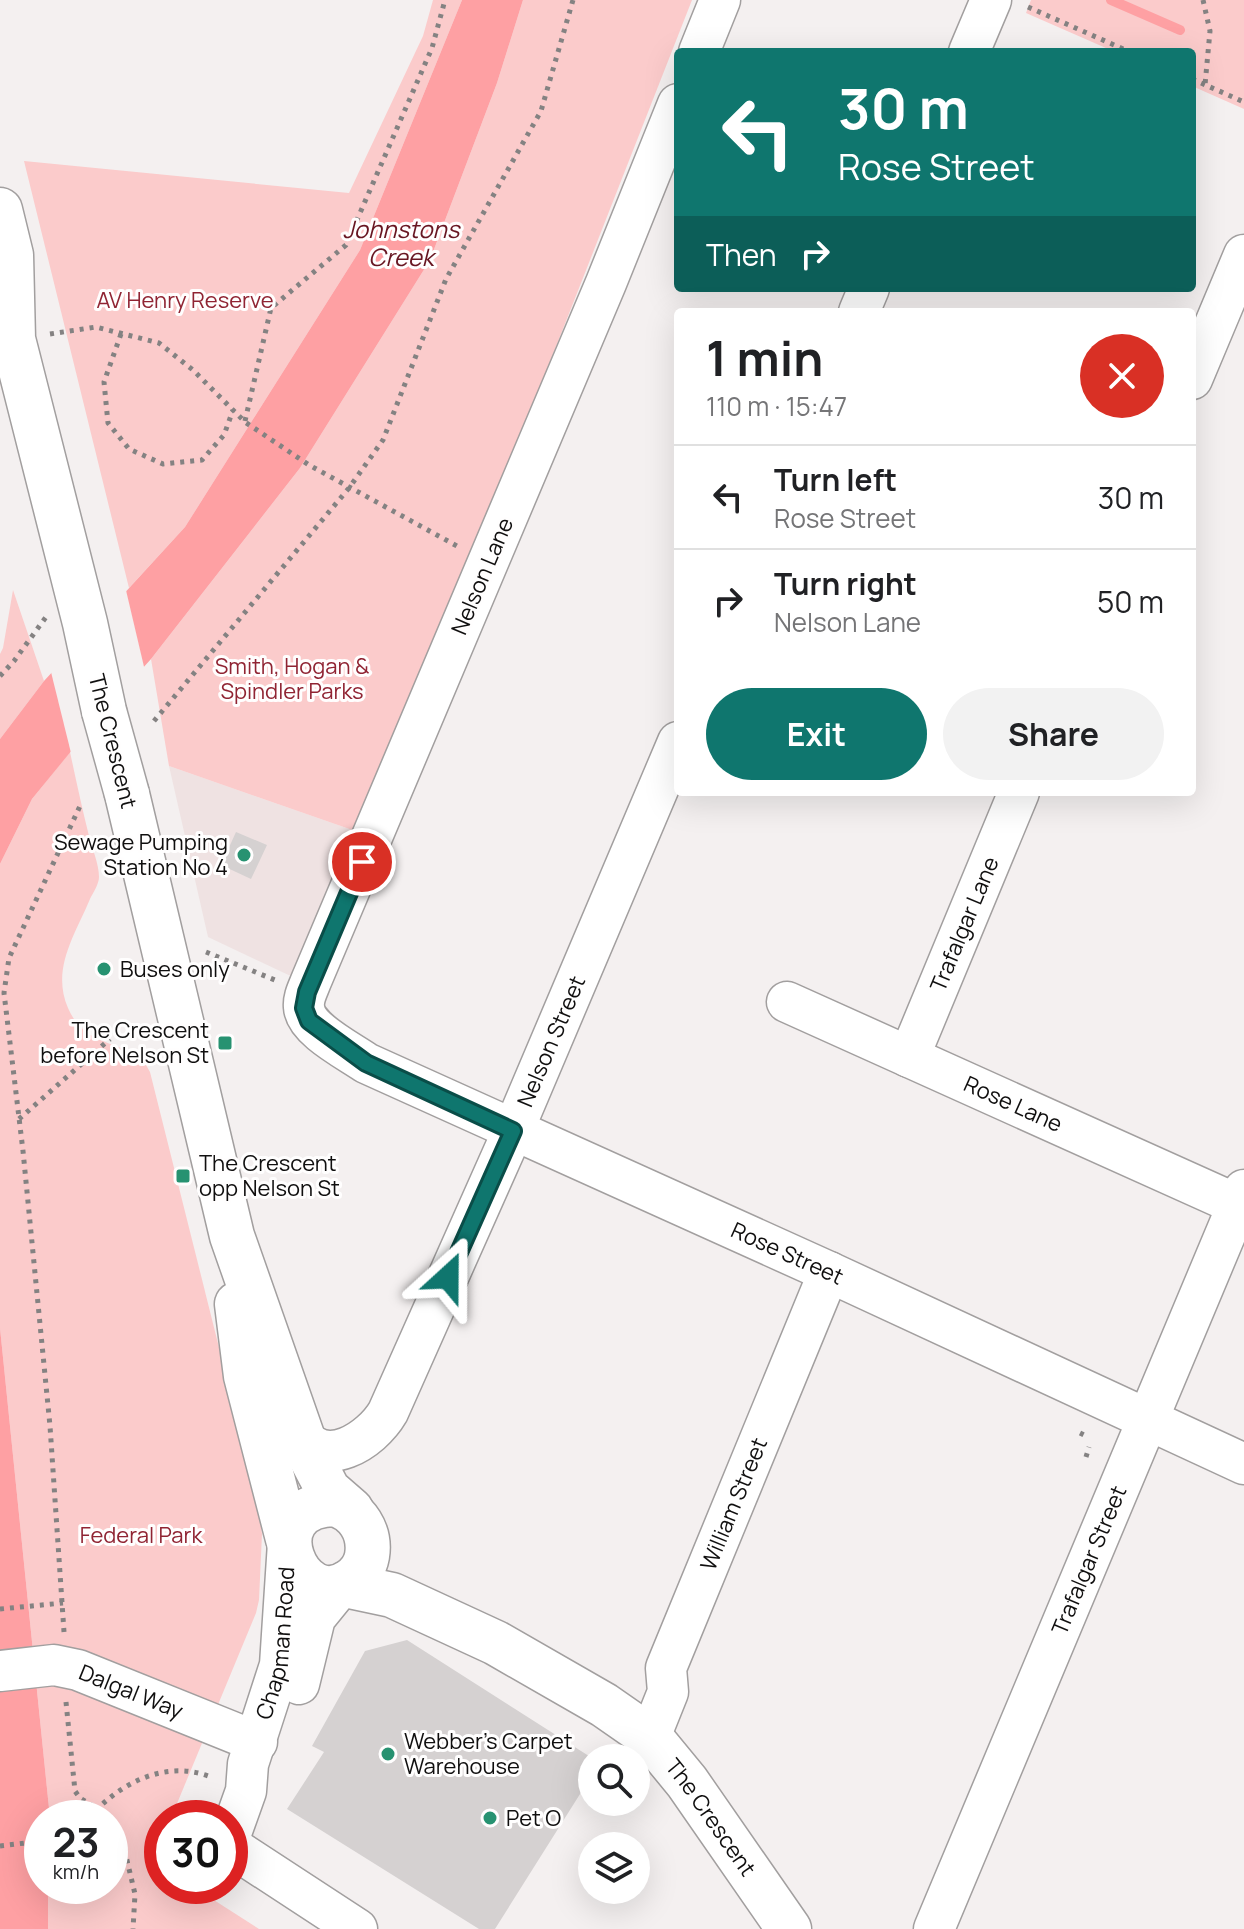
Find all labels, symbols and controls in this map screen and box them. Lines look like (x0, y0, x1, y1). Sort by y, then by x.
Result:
text: 30 m (838, 69, 969, 146)
icon: left (706, 80, 810, 184)
text: Rose Street (838, 142, 1035, 191)
water label: Johnstons Creek (343, 212, 462, 273)
icon: right (793, 232, 837, 276)
text: Then (706, 234, 777, 275)
park label: AV Henry Reserve (96, 285, 274, 315)
text: 1 min (706, 325, 823, 390)
button: close (1080, 334, 1164, 418)
text: 110 m · 15:47 (706, 388, 847, 424)
text: Turn left (774, 459, 897, 500)
icon: left (706, 475, 750, 519)
text: 30 m (1098, 477, 1164, 518)
text: Rose Street (774, 500, 916, 536)
street label: Nelson Lane (444, 513, 520, 639)
text: Turn right (774, 563, 917, 604)
icon: right (706, 579, 750, 623)
text: 50 m (1097, 581, 1164, 622)
text: Nelson Lane (774, 604, 921, 640)
park label: Smith, Hogan & Spindler Parks (215, 651, 370, 706)
street label: The Crescent (82, 671, 144, 812)
button: Exit (706, 688, 927, 780)
button: Share (943, 688, 1164, 780)
place label: Sewage Pumping Station No 4 (54, 827, 228, 882)
pin (328, 828, 396, 896)
icon: arrive (340, 840, 384, 884)
marker: Sewage Pumping Station No 4 (235, 846, 253, 864)
street label: Trafalgar Lane (923, 852, 1006, 996)
place label: Buses only (120, 954, 230, 984)
marker: Buses only (95, 960, 113, 978)
street label: Nelson Street (510, 971, 592, 1112)
place label: The Crescent before Nelson St (40, 1015, 209, 1070)
marker: The Crescent before Nelson St (216, 1034, 234, 1052)
street label: Rose Lane (959, 1069, 1067, 1139)
place label: The Crescent opp Nelson St (199, 1148, 340, 1203)
marker: The Crescent opp Nelson St (174, 1167, 192, 1185)
street label: Rose Street (726, 1215, 849, 1292)
position arrow (406, 1235, 490, 1319)
street label: William Street (693, 1433, 774, 1575)
street label: Trafalgar Street (1044, 1481, 1133, 1639)
park label: Federal Park (80, 1520, 203, 1550)
street label: Chapman Road (248, 1566, 301, 1723)
street label: Dalgal Way (75, 1657, 188, 1726)
place label: Webber's Carpet Warehouse (404, 1726, 573, 1781)
map controls (578, 1744, 650, 1904)
button: search (578, 1744, 650, 1816)
marker: Webber's Carpet Warehouse (379, 1745, 397, 1763)
street label: The Crescent (659, 1752, 763, 1882)
speed limit sign: 30 (144, 1800, 248, 1904)
place label: Pet O (506, 1803, 561, 1833)
marker: Pet O (481, 1809, 499, 1827)
text: 23 (52, 1814, 100, 1869)
button: layers (578, 1832, 650, 1904)
text: km/h (53, 1858, 99, 1885)

